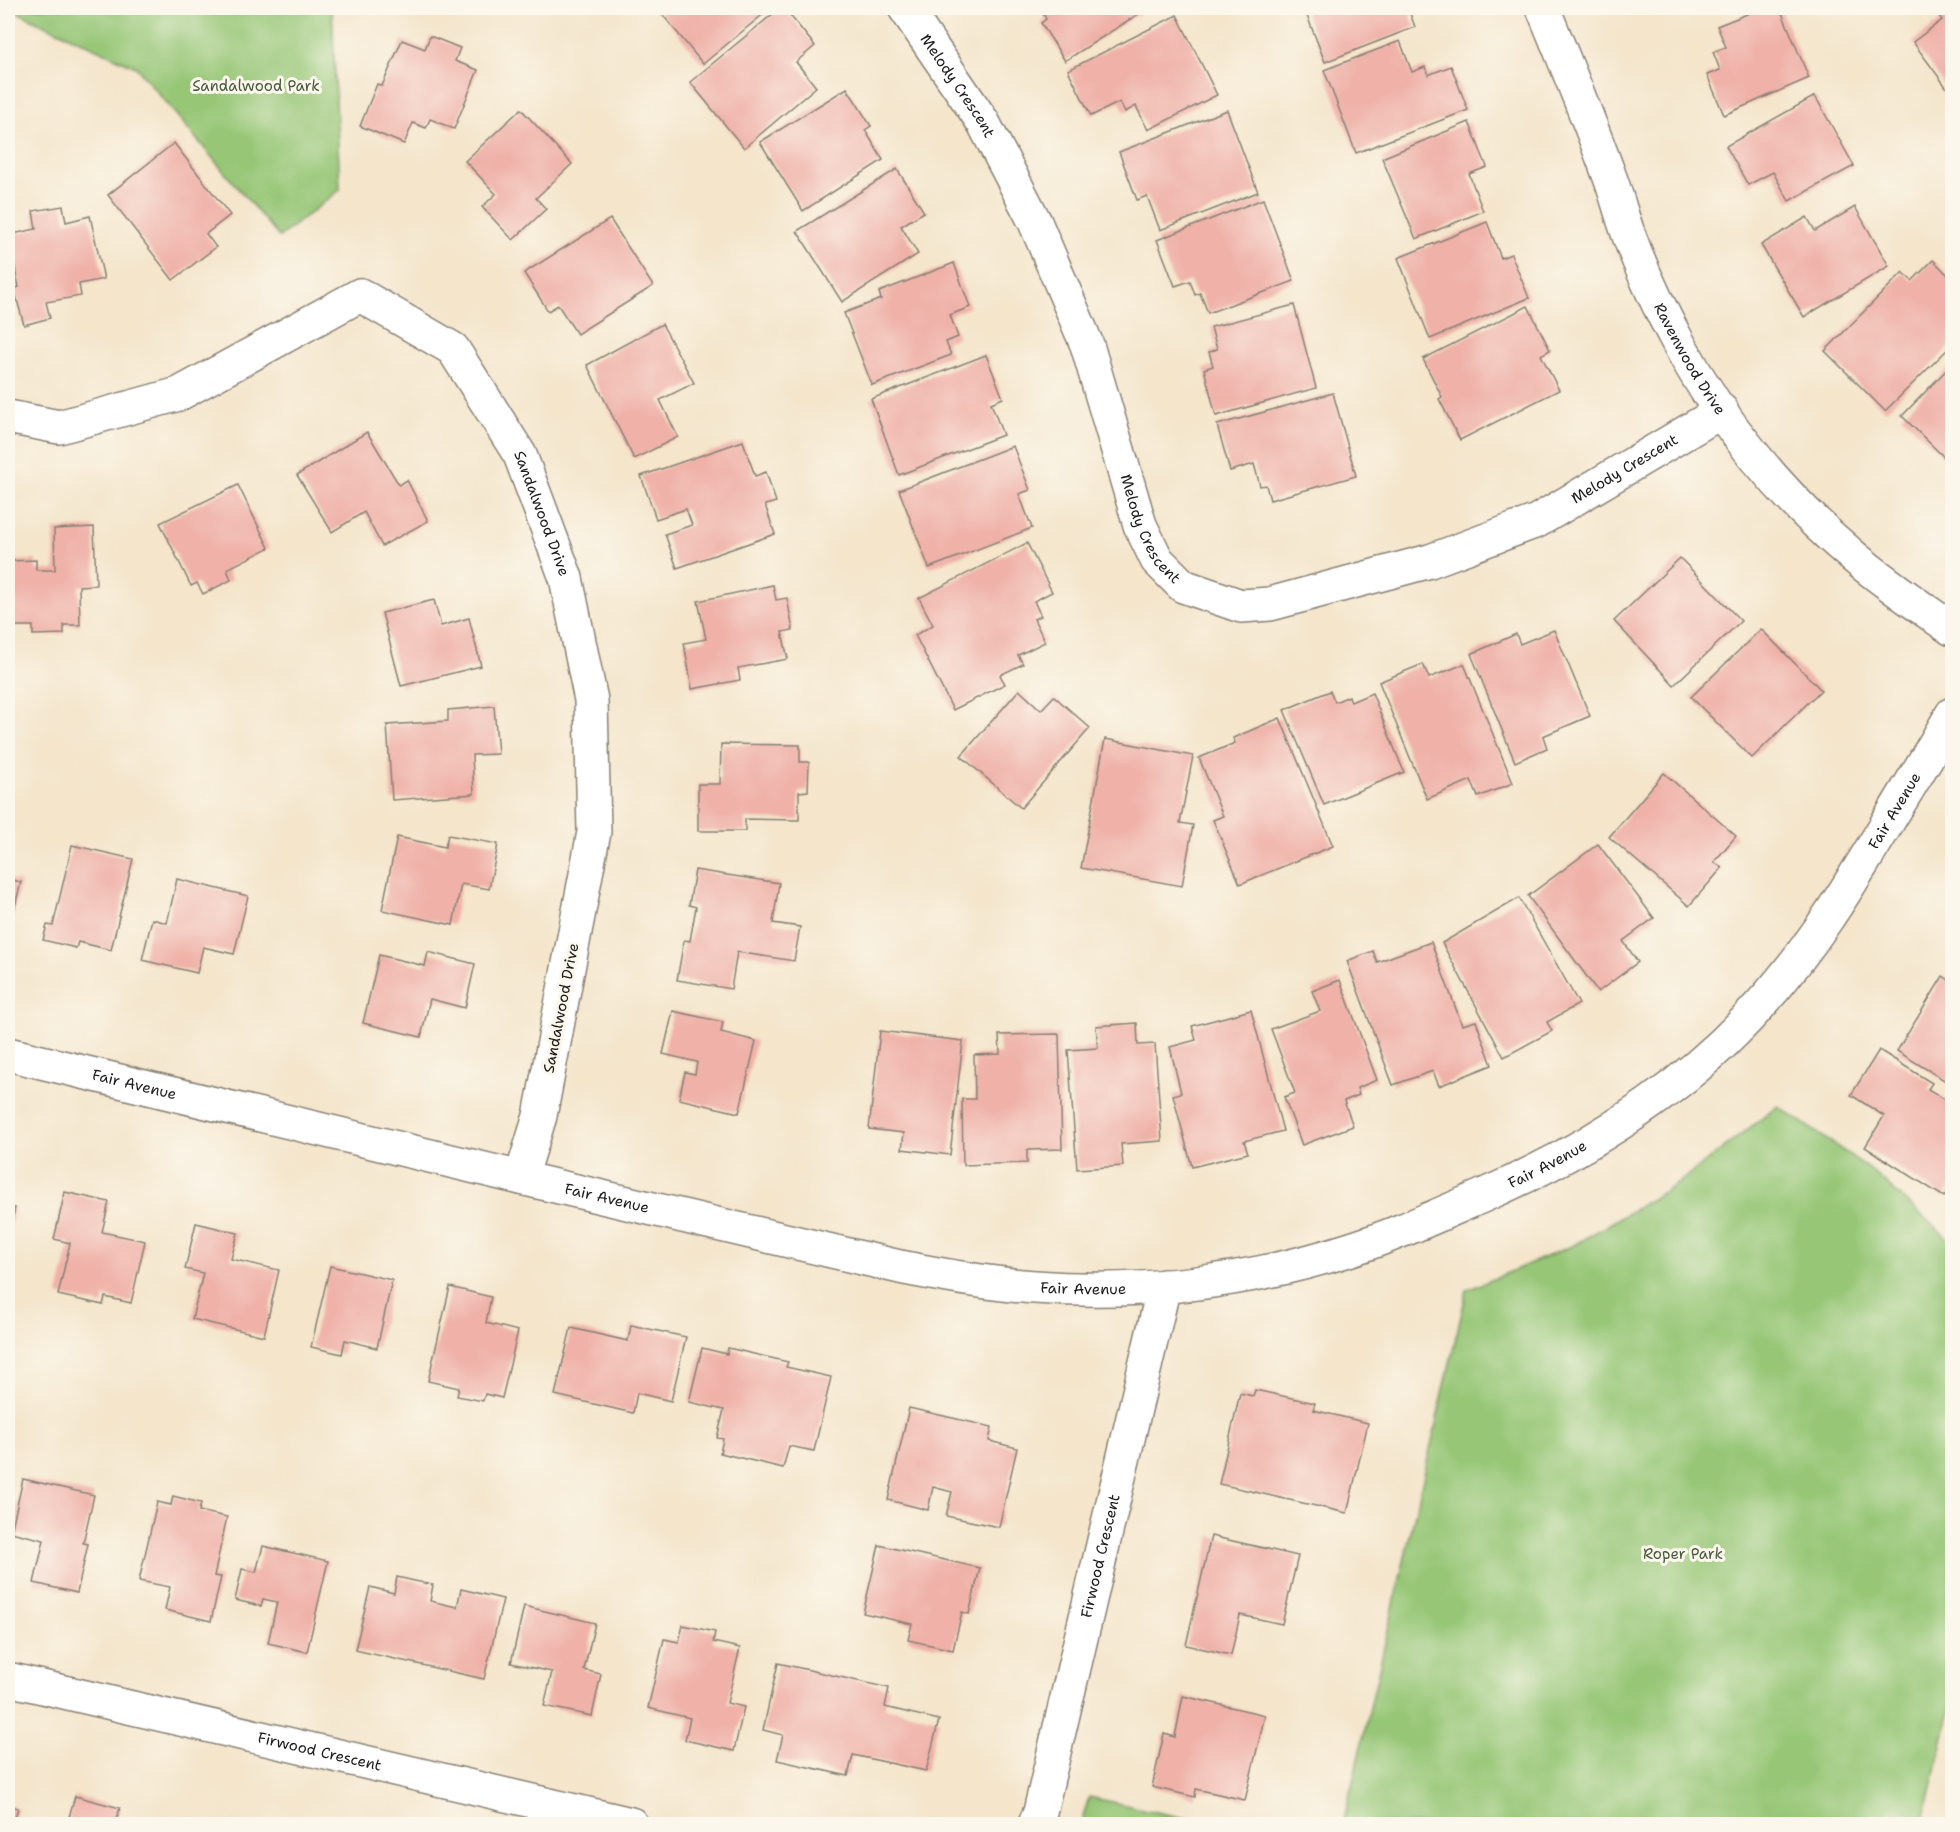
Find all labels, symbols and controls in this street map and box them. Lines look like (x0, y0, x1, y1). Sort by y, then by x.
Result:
street label: Melody Crescent (916, 30, 999, 141)
park label: Sandalwood Park (192, 76, 320, 96)
street label: Ravenwood Drive (1649, 299, 1730, 419)
street label: Melody Crescent (1568, 429, 1682, 508)
street label: Sandalwood Drive (509, 448, 574, 579)
street label: Melody Crescent (1116, 472, 1185, 588)
street label: Fair Avenue (1864, 769, 1925, 853)
street label: Sandalwood Drive (539, 941, 583, 1075)
street label: Fair Avenue (90, 1065, 179, 1104)
street label: Fair Avenue (1505, 1136, 1590, 1193)
street label: Fair Avenue (563, 1179, 651, 1218)
street label: Fair Avenue (1040, 1277, 1127, 1299)
street label: Firwood Crescent (1076, 1492, 1125, 1620)
park label: Roper Park (1643, 1544, 1723, 1564)
street label: Firwood Crescent (256, 1727, 384, 1776)

